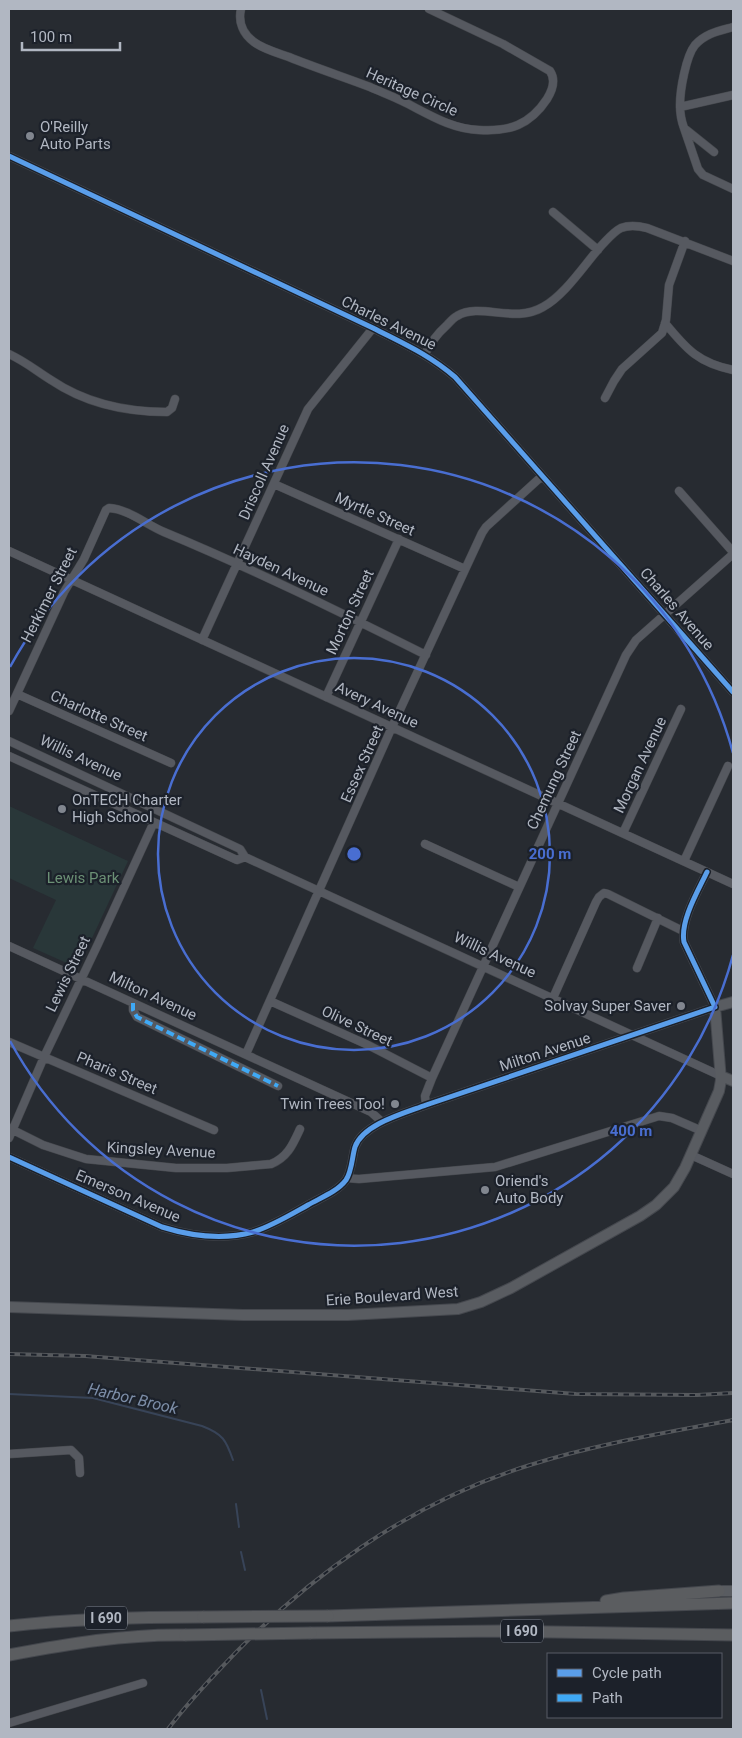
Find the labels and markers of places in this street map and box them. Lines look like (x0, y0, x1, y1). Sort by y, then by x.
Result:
place label: O'Reilly Auto Parts (40, 118, 111, 153)
marker: O'Reilly Auto Parts (24, 130, 36, 142)
place label: OnTECH Charter High School (72, 791, 182, 826)
marker: OnTECH Charter High School (56, 803, 68, 815)
centre of rings (345, 845, 363, 863)
place label: Solvay Super Saver (544, 997, 671, 1015)
marker: Solvay Super Saver (675, 1000, 687, 1012)
place label: Twin Trees Too! (280, 1095, 385, 1113)
marker: Twin Trees Too! (389, 1098, 401, 1110)
place label: Oriend's Auto Body (495, 1172, 563, 1207)
marker: Oriend's Auto Body (479, 1184, 491, 1196)

